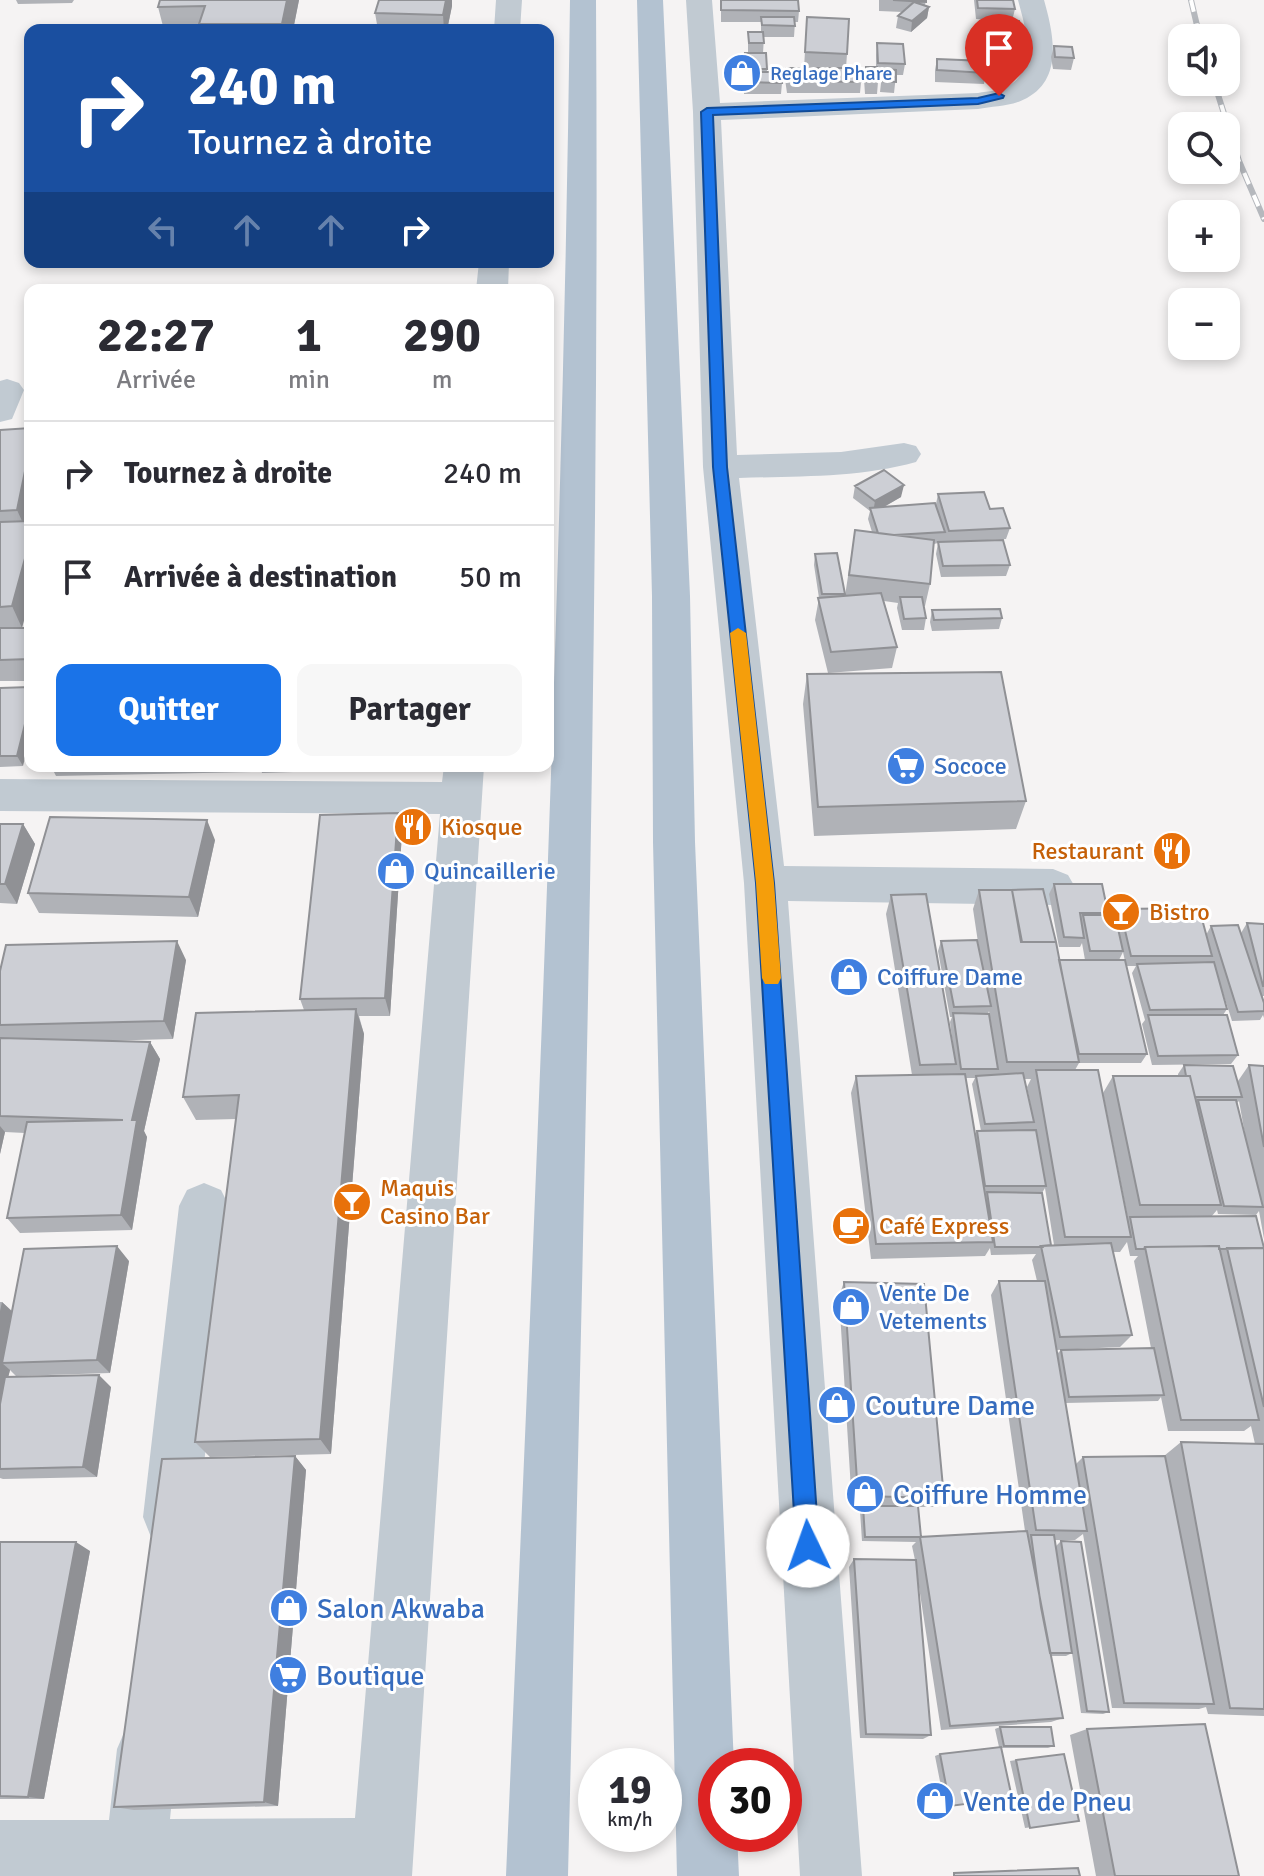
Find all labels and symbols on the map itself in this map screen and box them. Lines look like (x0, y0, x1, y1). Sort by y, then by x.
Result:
pin (965, 14.0, 1033, 96)
shop icon: Reglage Phare (721, 52, 763, 94)
place label: Reglage Phare (770, 61, 893, 86)
supermarket icon: Sococe (885, 745, 927, 787)
place label: Sococe (934, 751, 1007, 781)
restaurant icon: Kiosque (392, 806, 434, 848)
place label: Kiosque (441, 812, 523, 842)
restaurant icon: Restaurant (1151, 830, 1193, 872)
place label: Restaurant (1031, 836, 1144, 866)
shop icon: Quincaillerie (375, 850, 417, 892)
place label: Quincaillerie (424, 856, 556, 886)
bar icon: Bistro (1100, 891, 1142, 933)
place label: Bistro (1149, 897, 1210, 927)
shop icon: Coiffure Dame (828, 956, 870, 998)
place label: Coiffure Dame (877, 962, 1023, 992)
place label: Maquis Casino Bar (380, 1173, 490, 1231)
bar icon: Maquis Casino Bar (331, 1181, 373, 1223)
cafe icon: Café Express (830, 1205, 872, 1247)
place label: Café Express (879, 1211, 1009, 1241)
place label: Vente De Vetements (879, 1278, 987, 1336)
shop icon: Vente De Vetements (830, 1286, 872, 1328)
shop icon: Couture Dame (816, 1384, 858, 1426)
place label: Couture Dame (865, 1389, 1035, 1423)
shop icon: Coiffure Homme (844, 1473, 886, 1515)
place label: Coiffure Homme (893, 1478, 1087, 1512)
position arrow (766, 1504, 850, 1588)
shop icon: Salon Akwaba (268, 1587, 310, 1629)
place label: Salon Akwaba (317, 1592, 485, 1626)
supermarket icon: Boutique (267, 1654, 309, 1696)
place label: Boutique (316, 1659, 425, 1693)
speed limit sign: 30 (698, 1748, 802, 1852)
shop icon: Vente de Pneu (914, 1780, 956, 1822)
place label: Vente de Pneu (963, 1785, 1132, 1819)

